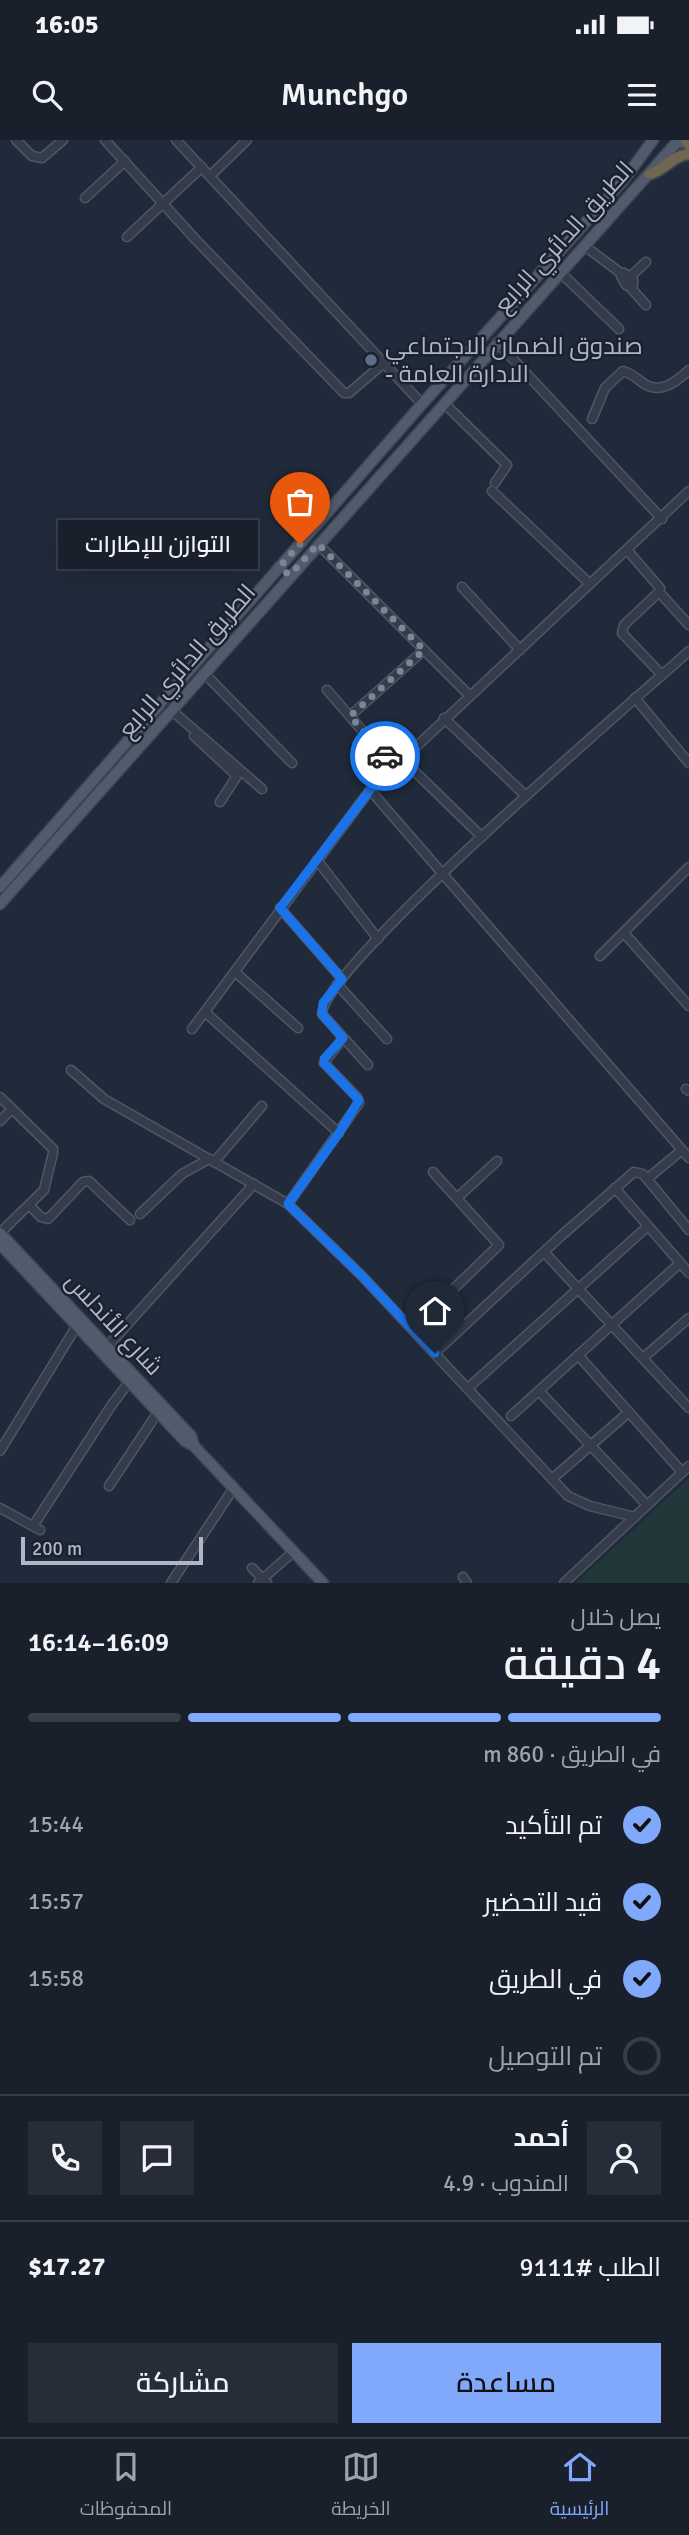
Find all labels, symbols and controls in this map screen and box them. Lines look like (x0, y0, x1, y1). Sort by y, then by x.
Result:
text: 16:05 (35, 9, 99, 41)
text: Munchgo (281, 75, 408, 114)
icon: search (28, 76, 66, 114)
icon: menu (623, 76, 661, 114)
street label: الطريق الدائري الرابع (488, 155, 642, 321)
place label: صندوق الضمان الاجتماعي - الادارة العامة (385, 331, 643, 389)
marker: صندوق الضمان الاجتماعي - الادارة العامة (363, 352, 379, 368)
pin (270, 472, 330, 544)
icon: bag (281, 483, 319, 521)
callout: التوازن للإطارات (58, 520, 258, 568)
text: التوازن للإطارات (85, 530, 231, 559)
street label: الطريق الدائري الرابع (112, 578, 264, 746)
courier (350, 721, 420, 791)
icon: car (366, 737, 404, 775)
street label: شارع الأندلس (58, 1266, 169, 1382)
pin (405, 1281, 465, 1353)
icon: home (416, 1292, 454, 1330)
scale bar (21, 1534, 203, 1566)
text: 200 m (32, 1537, 82, 1561)
text: يصل خلال (571, 1603, 661, 1632)
text: 16:09–16:14 (28, 1627, 169, 1659)
text: 4 دقيقة (504, 1636, 661, 1692)
text: في الطريق · 860 m (483, 1740, 661, 1769)
icon: check (623, 1806, 661, 1844)
text: 15:44 (28, 1810, 84, 1839)
text: تم التأكيد (505, 1810, 602, 1842)
icon: check (623, 1883, 661, 1921)
text: 15:57 (28, 1887, 84, 1916)
text: قيد التحضير (484, 1887, 602, 1919)
icon: check (623, 1960, 661, 1998)
text: 15:58 (28, 1964, 84, 1993)
text: في الطريق (489, 1964, 602, 1996)
text: تم التوصيل (488, 2041, 602, 2073)
button: phone (28, 2121, 102, 2195)
button: chat (120, 2121, 194, 2195)
button: person (587, 2121, 661, 2195)
text: أحمد (513, 2122, 569, 2154)
text: المندوب · 4.9 (443, 2169, 569, 2198)
text: $17.27 (28, 2251, 106, 2283)
text: الطلب #9111 (519, 2252, 661, 2284)
button: مشاركة (28, 2343, 338, 2423)
button: مساعدة (352, 2343, 661, 2423)
tab: المحفوظات (80, 2448, 172, 2526)
tab: الخريطة (331, 2448, 391, 2526)
tab: الرئيسية (550, 2448, 609, 2526)

